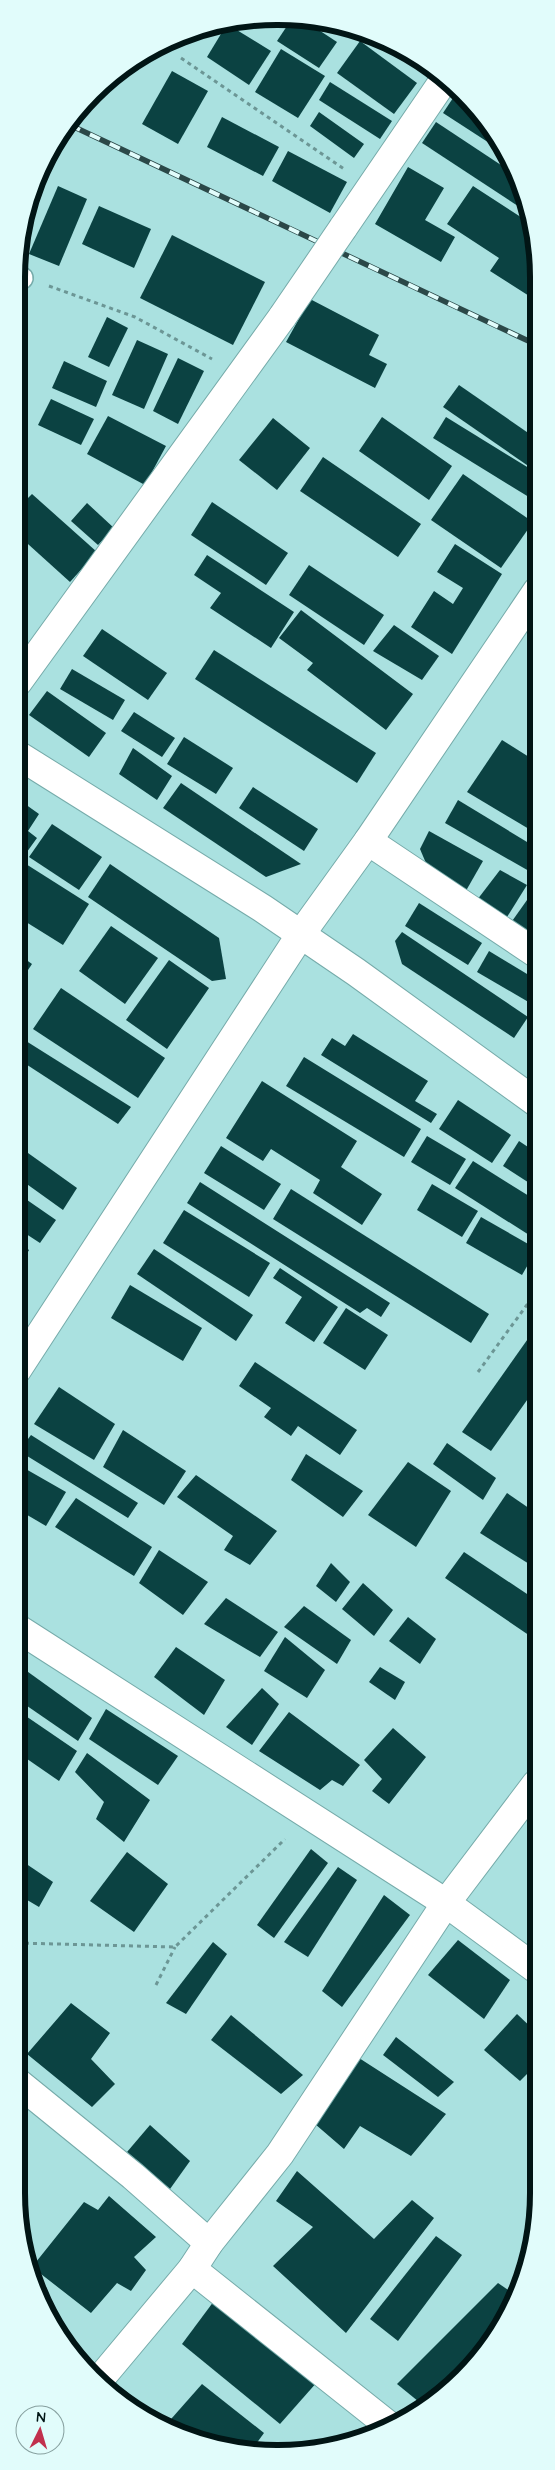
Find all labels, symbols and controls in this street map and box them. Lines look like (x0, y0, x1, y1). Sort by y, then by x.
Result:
north arrow (15, 2405, 65, 2455)
text: N (35, 2408, 47, 2426)

